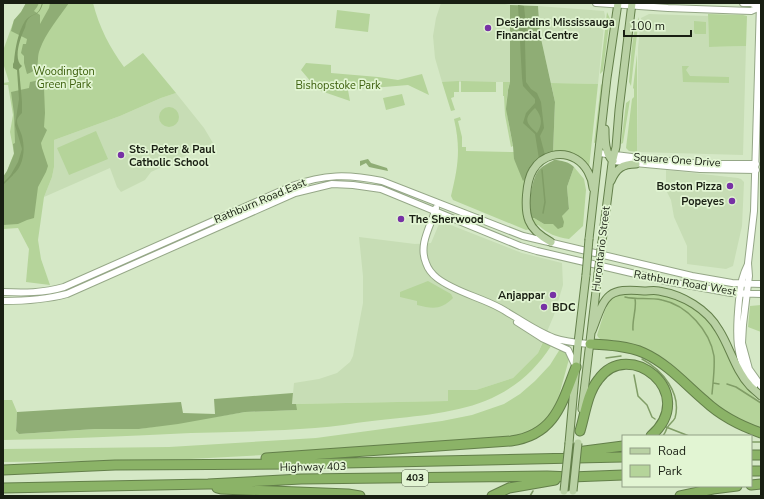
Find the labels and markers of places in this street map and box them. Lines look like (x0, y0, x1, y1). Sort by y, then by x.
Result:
place label: Desjardins Mississauga Financial Centre (496, 15, 615, 43)
marker: Desjardins Mississauga Financial Centre (483, 23, 493, 33)
place label: Sts. Peter & Paul Catholic School (129, 142, 216, 170)
marker: Sts. Peter & Paul Catholic School (116, 150, 126, 160)
place label: Boston Pizza (657, 179, 722, 194)
marker: Boston Pizza (725, 181, 735, 191)
place label: Popeyes (681, 194, 724, 209)
marker: Popeyes (727, 196, 737, 206)
place label: The Sherwood (409, 212, 484, 227)
marker: The Sherwood (396, 214, 406, 224)
place label: Anjappar (498, 288, 546, 303)
marker: Anjappar (548, 290, 558, 300)
place label: BDC (552, 300, 576, 315)
marker: BDC (539, 302, 549, 312)

